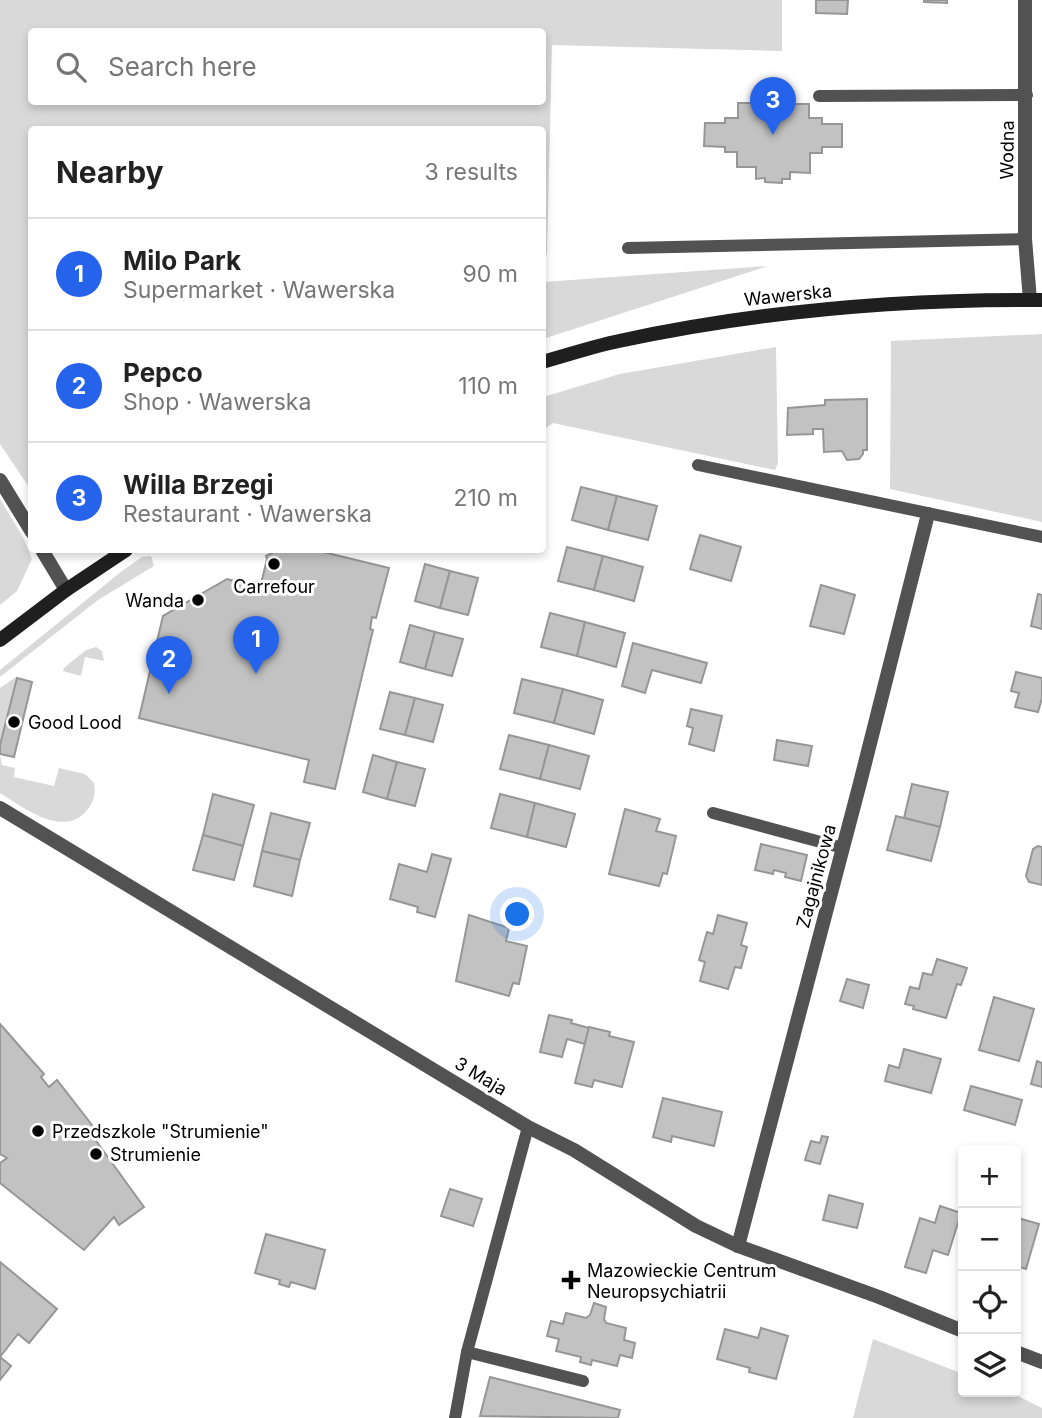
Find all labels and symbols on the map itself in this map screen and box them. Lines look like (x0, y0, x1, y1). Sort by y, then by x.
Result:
pin: 3 (750, 77, 796, 135)
street label: Wodna (996, 120, 1018, 180)
street label: Wawerska (743, 280, 833, 310)
marker: Carrefour (266, 556, 282, 572)
place label: Carrefour (233, 576, 315, 597)
place label: Wanda (125, 590, 184, 611)
marker: Wanda (190, 592, 206, 608)
pin: 1 (233, 616, 279, 674)
pin: 2 (146, 636, 192, 694)
place label: Good Lood (28, 712, 122, 733)
marker: Good Lood (6, 714, 22, 730)
street label: Zagajnikowa (792, 822, 840, 930)
your location (500, 897, 534, 931)
street label: 3 Maja (451, 1052, 511, 1100)
place label: Przedszkole "Strumienie" (52, 1121, 269, 1142)
marker: Przedszkole "Strumienie" (30, 1123, 46, 1139)
place label: Strumienie (110, 1144, 201, 1165)
marker: Strumienie (88, 1146, 104, 1162)
place label: Mazowieckie Centrum Neuropsychiatrii (587, 1260, 777, 1302)
marker: Mazowieckie Centrum Neuropsychiatrii (561, 1270, 581, 1290)

